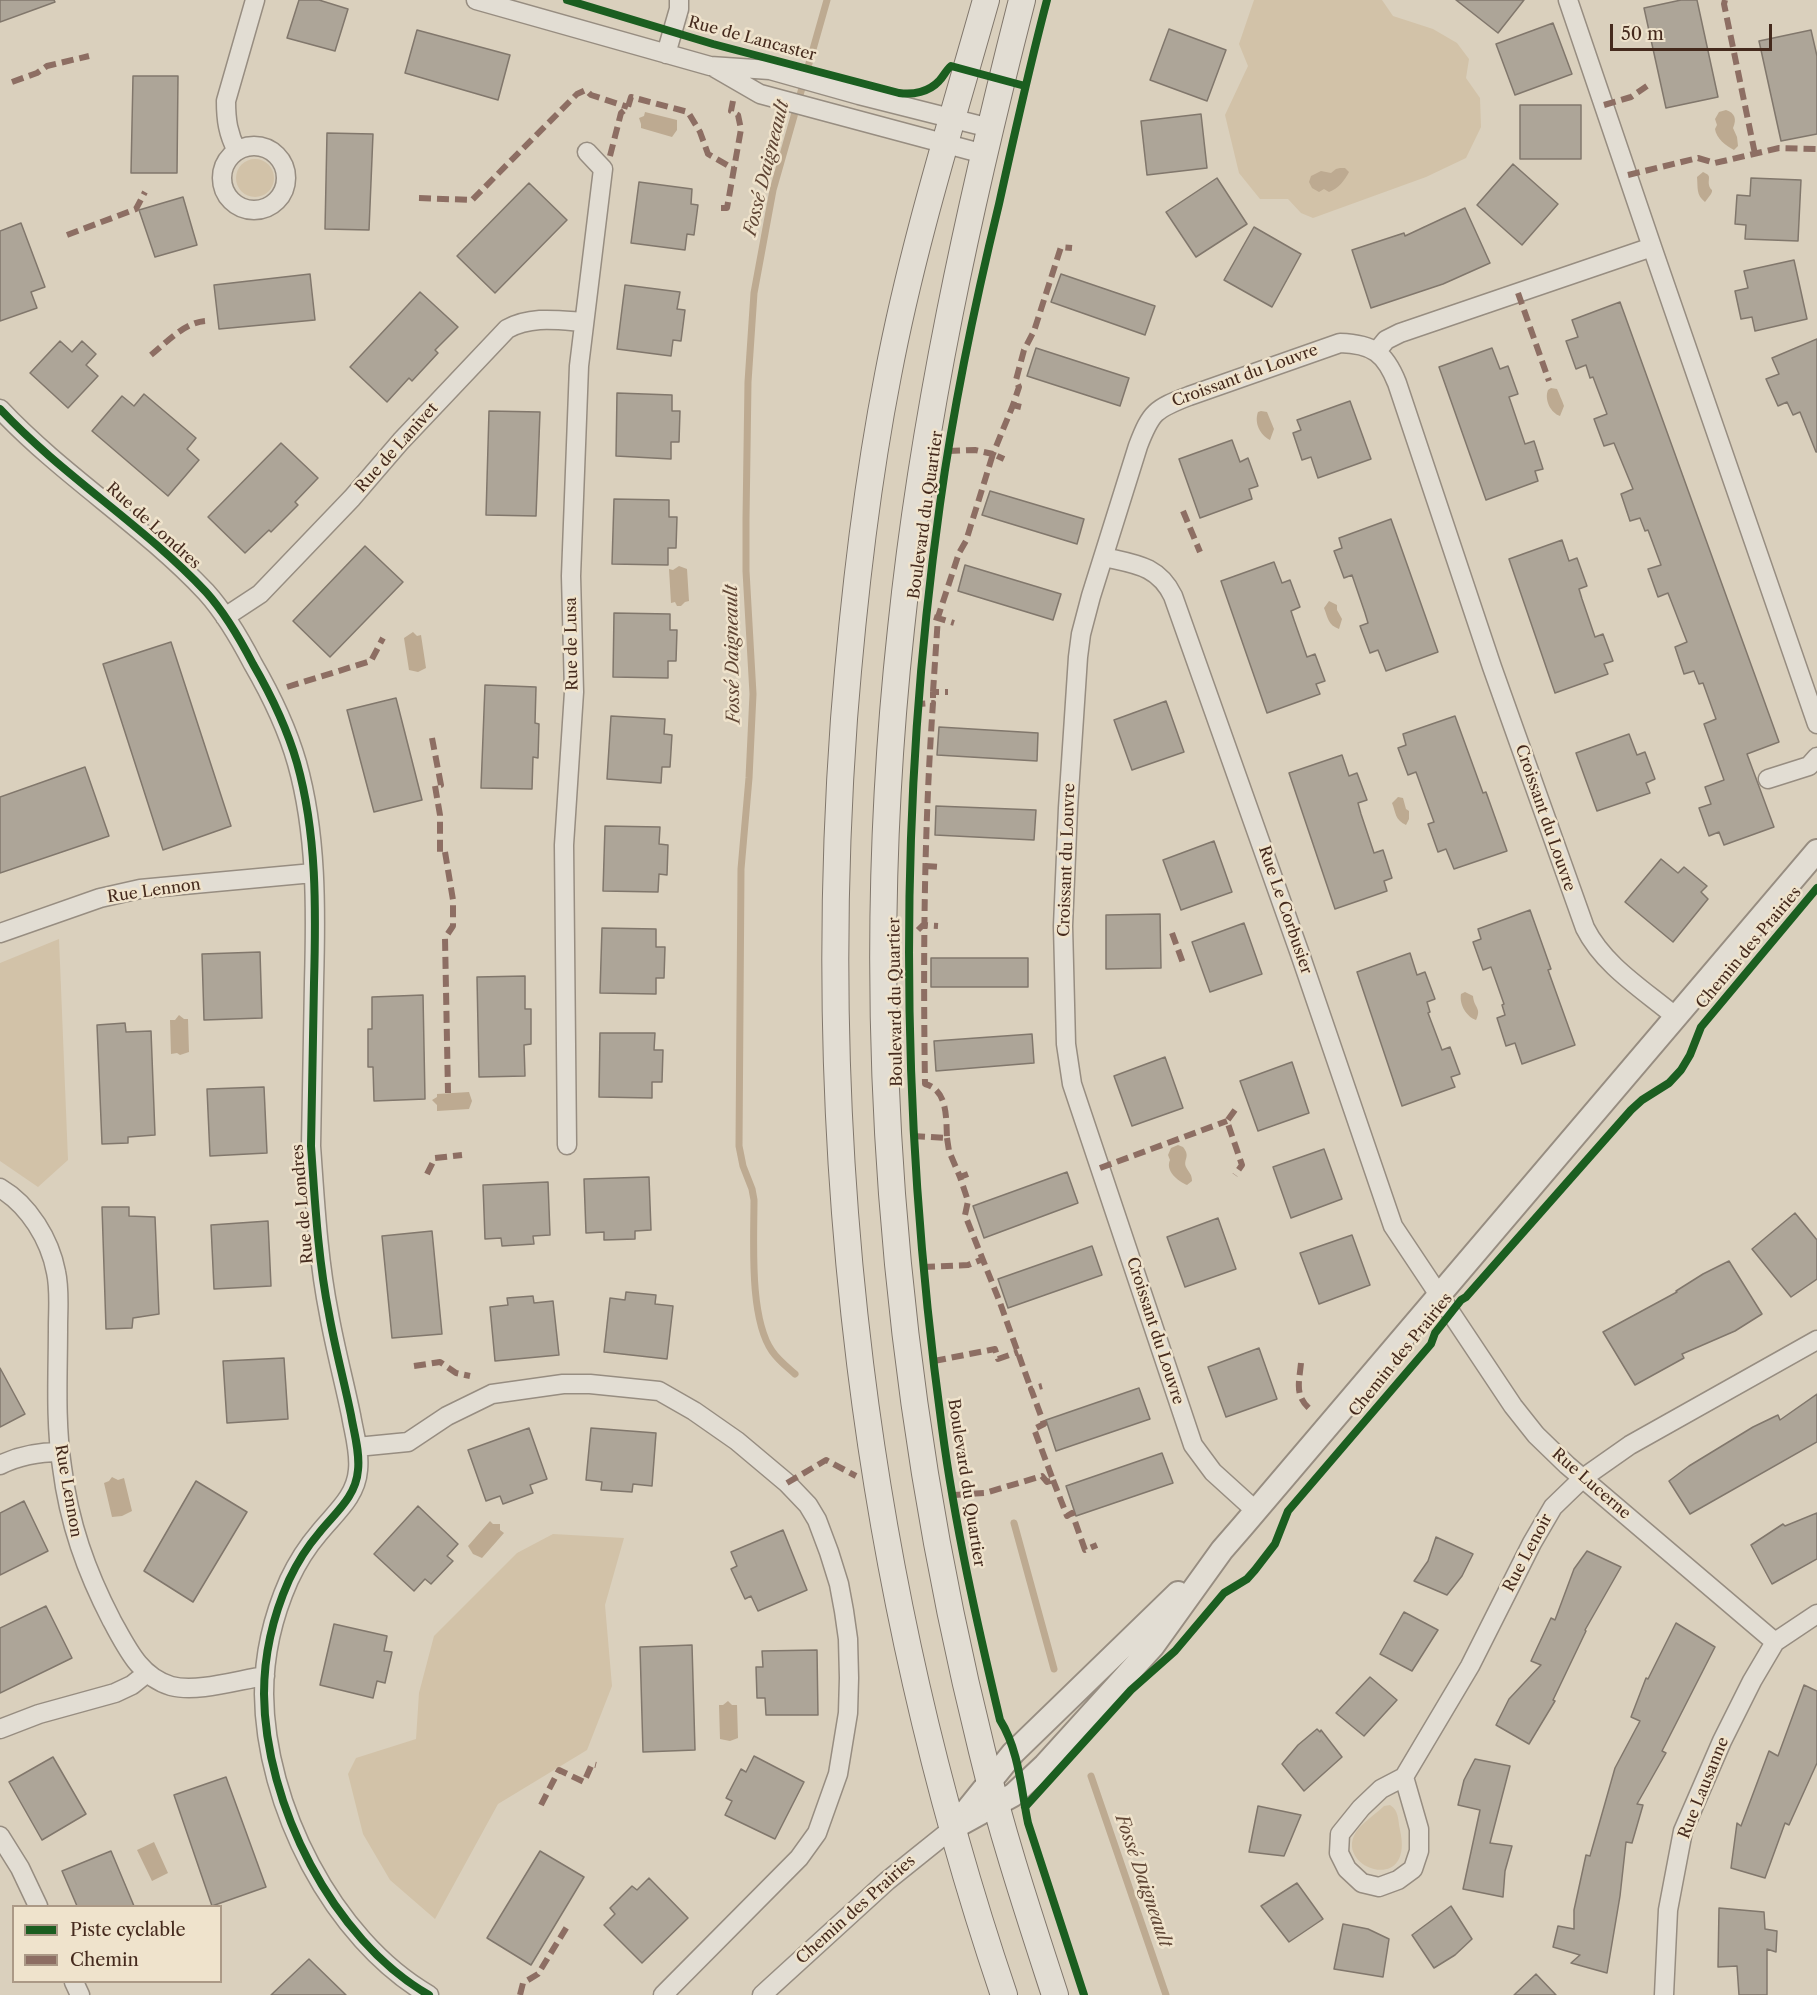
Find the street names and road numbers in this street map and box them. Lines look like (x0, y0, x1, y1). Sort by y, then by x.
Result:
street label: Rue de Lancaster (686, 13, 818, 65)
street label: Croissant du Louvre (1169, 341, 1321, 411)
street label: Rue de Lanivet (352, 399, 442, 497)
street label: Boulevard du Quartier (905, 430, 947, 600)
street label: Rue de Londres (102, 479, 204, 573)
street label: Rue de Lusa (562, 597, 582, 691)
street label: Croissant du Louvre (1511, 742, 1579, 894)
street label: Croissant du Louvre (1055, 783, 1079, 937)
street label: Rue Le Corbusier (1254, 843, 1316, 977)
street label: Rue Lennon (106, 875, 202, 907)
street label: Chemin des Prairies (1692, 883, 1806, 1013)
street label: Boulevard du Quartier (885, 917, 907, 1087)
street label: Rue de Londres (288, 1143, 318, 1265)
street label: Croissant du Louvre (1122, 1255, 1188, 1407)
street label: Chemin des Prairies (1345, 1289, 1457, 1421)
street label: Boulevard du Quartier (943, 1398, 989, 1568)
street label: Rue Lennon (50, 1443, 86, 1539)
street label: Rue Lucerne (1548, 1445, 1634, 1523)
street label: Rue Lenoir (1499, 1511, 1557, 1595)
street label: Rue Lausanne (1675, 1734, 1733, 1842)
street label: Chemin des Prairies (793, 1852, 919, 1968)

